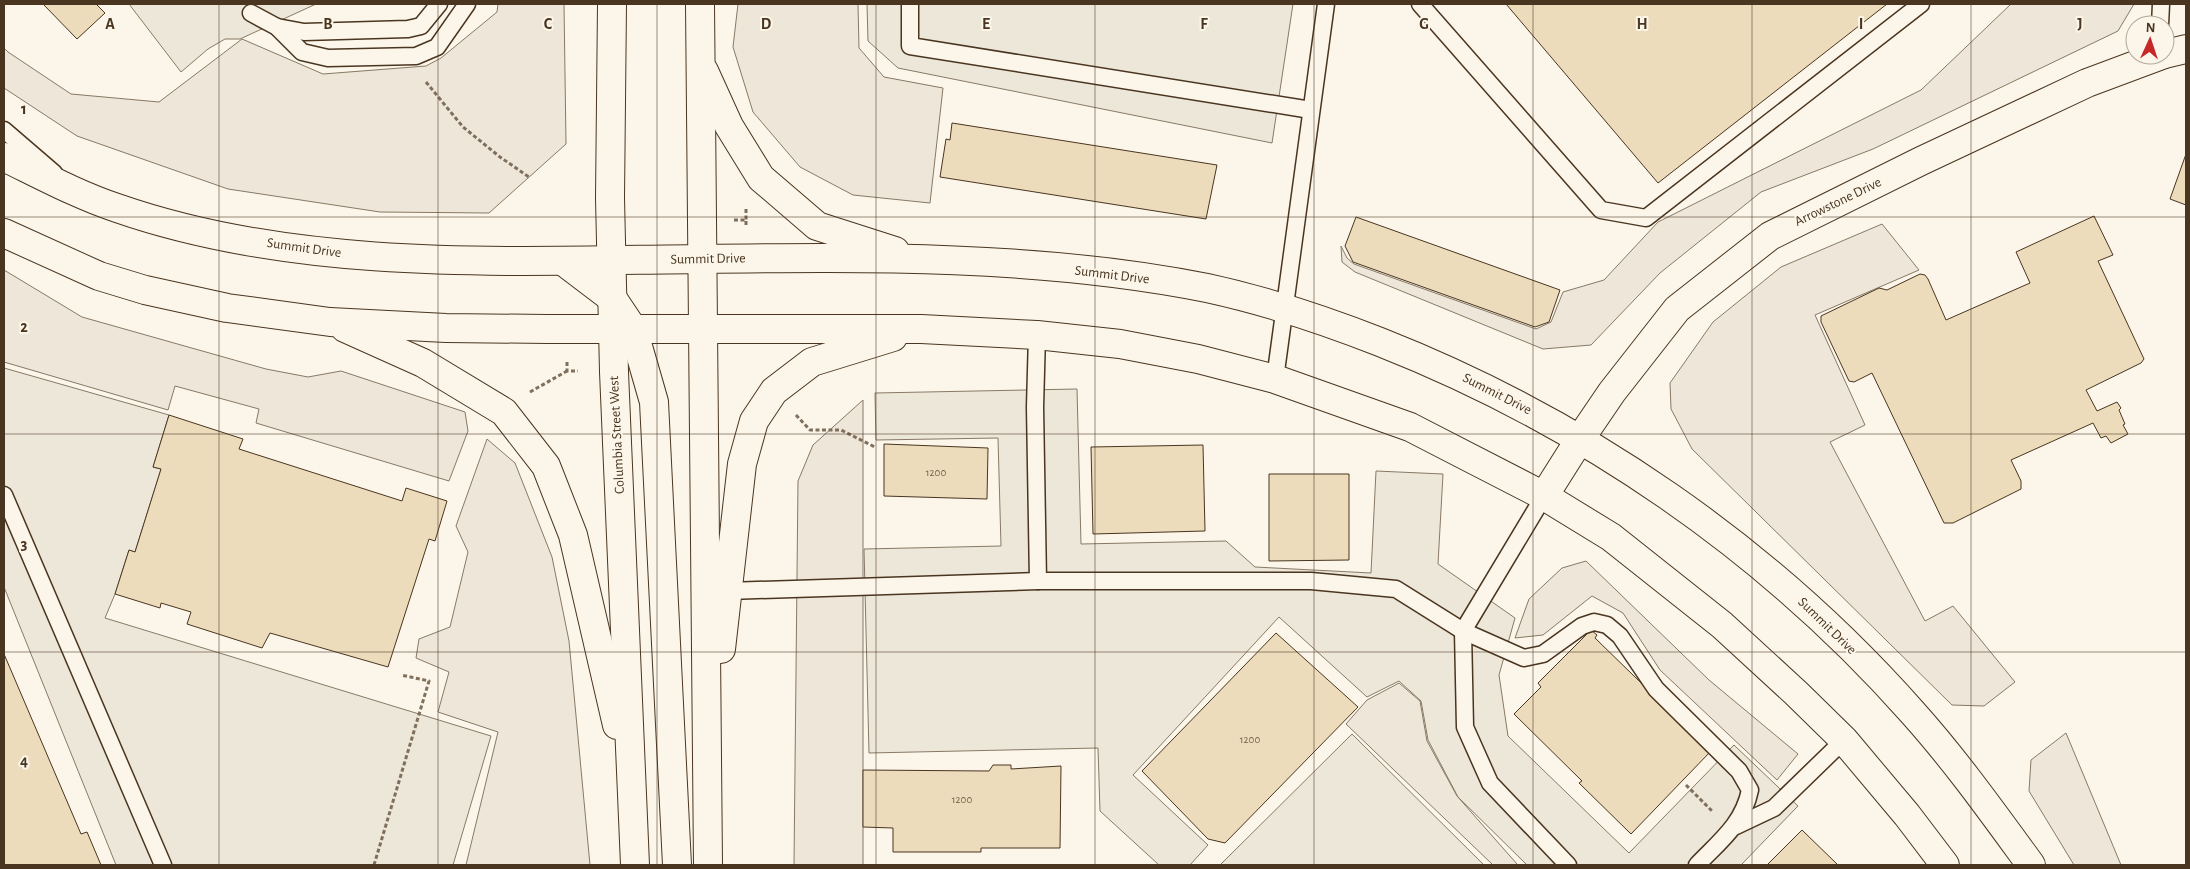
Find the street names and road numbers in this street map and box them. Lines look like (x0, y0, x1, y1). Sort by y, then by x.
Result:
street label: Arrowstone Drive (1793, 175, 1883, 229)
street label: Summit Drive (266, 236, 342, 260)
street label: Summit Drive (670, 251, 746, 267)
street label: Summit Drive (1074, 263, 1150, 287)
street label: Summit Drive (1460, 371, 1534, 417)
street label: Columbia Street West (607, 375, 627, 494)
street label: Summit Drive (1795, 595, 1859, 657)

